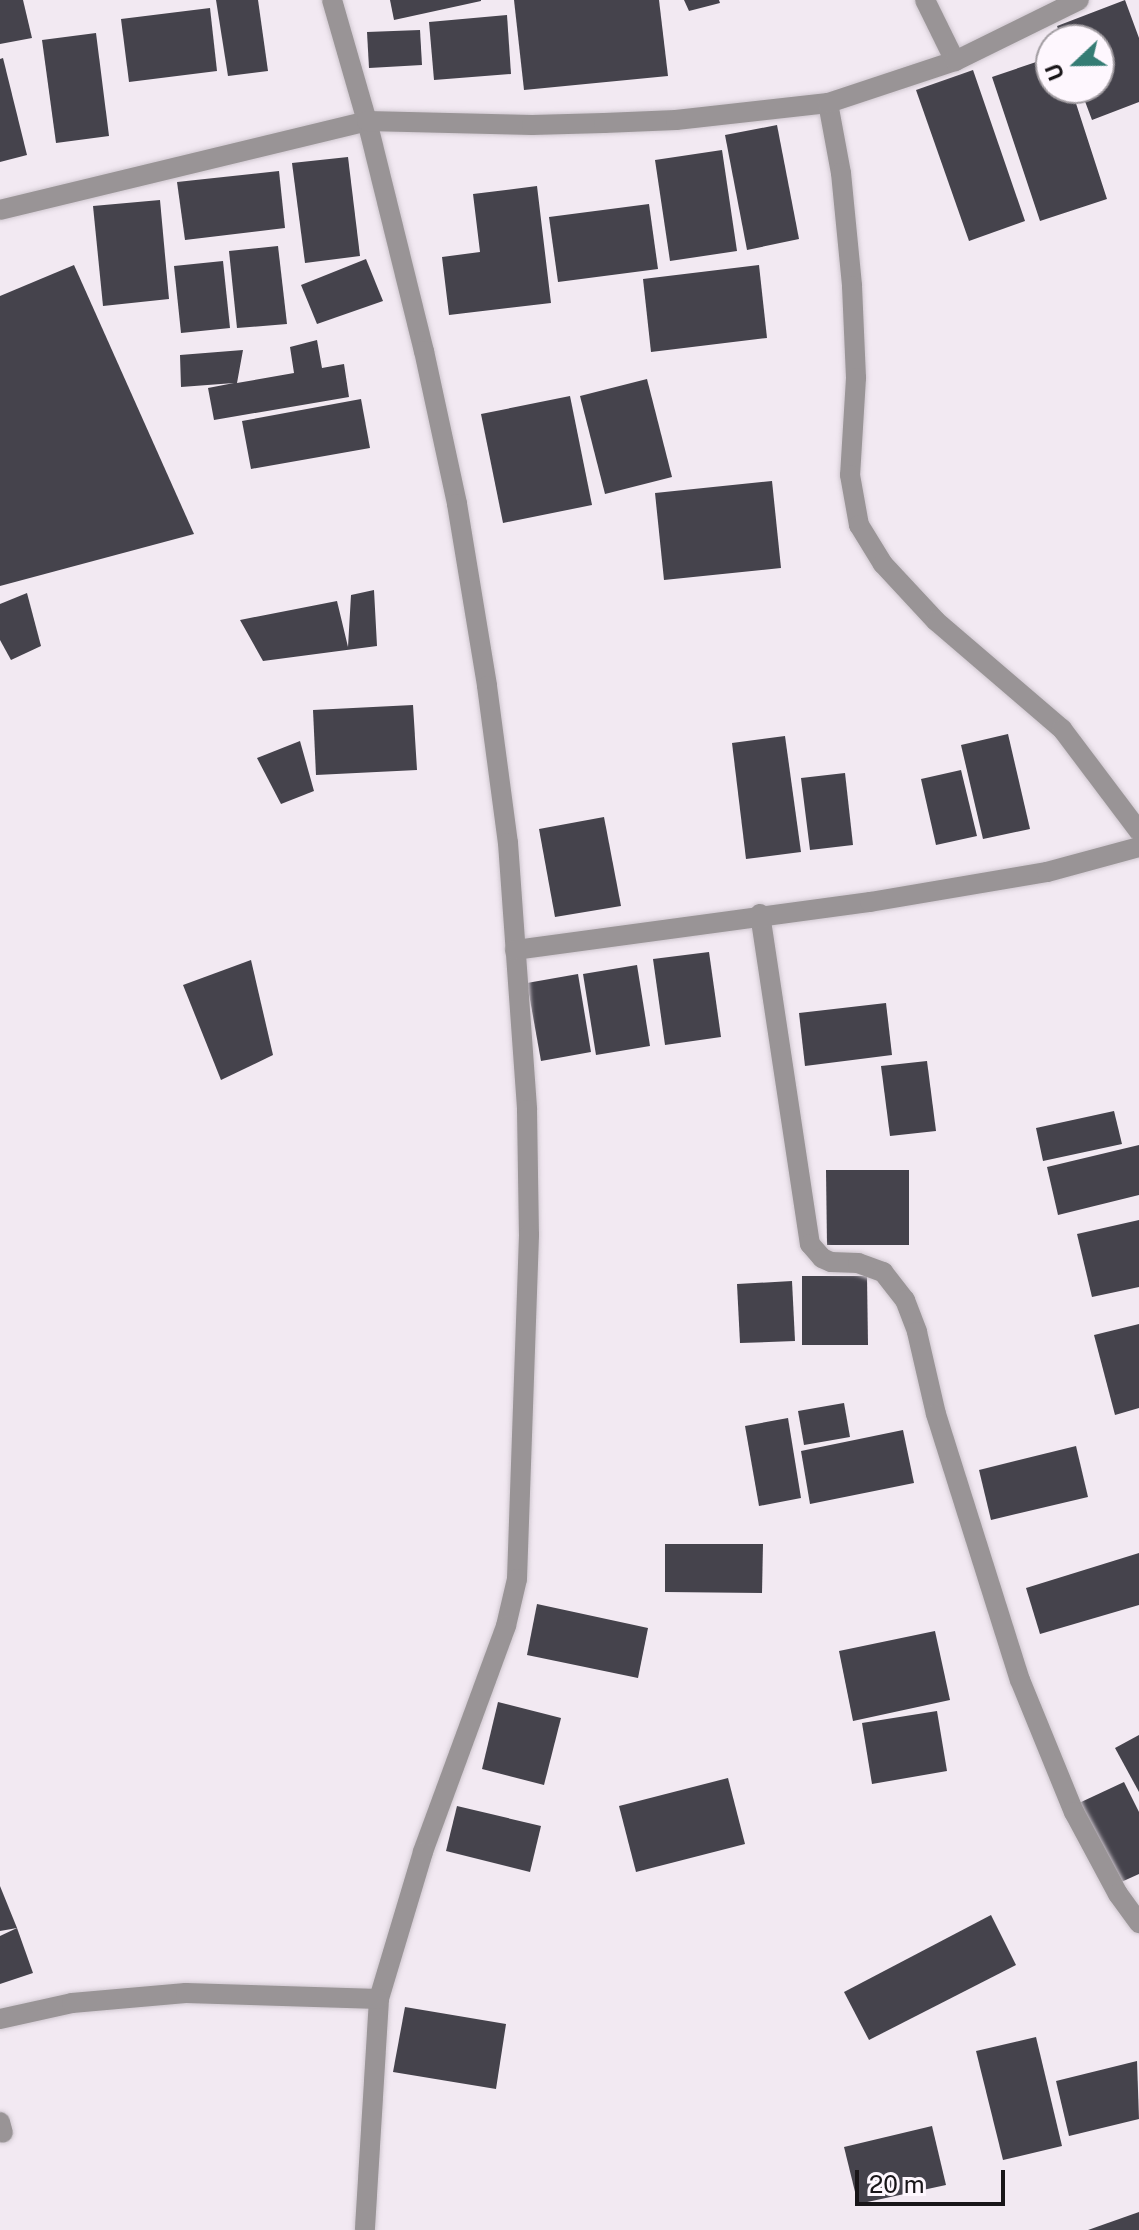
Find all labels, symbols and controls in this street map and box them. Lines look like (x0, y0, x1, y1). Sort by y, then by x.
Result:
north arrow (1035, 24, 1115, 104)
text: U (1040, 60, 1070, 84)
scale bar (859, 2154, 1009, 2204)
text: 20 m (869, 2170, 925, 2198)

